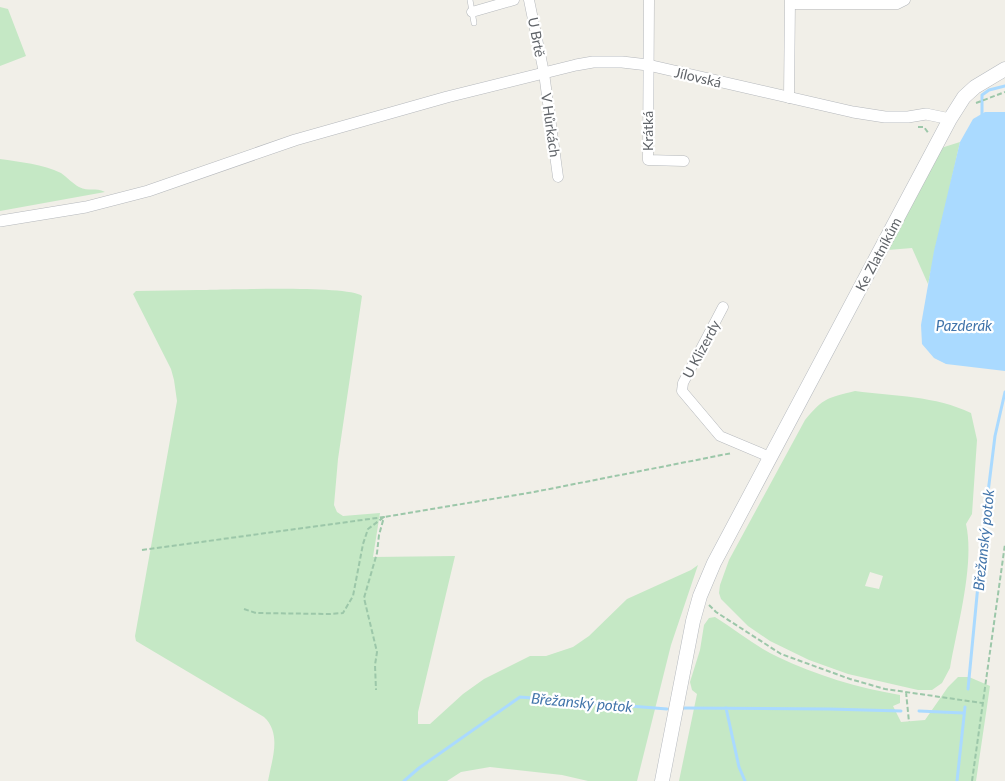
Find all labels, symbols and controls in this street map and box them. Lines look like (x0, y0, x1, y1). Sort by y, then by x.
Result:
street label: U Brtě (525, 16, 549, 58)
street label: Jílovská (673, 63, 723, 91)
street label: V Hůrkách (538, 92, 564, 158)
street label: Krátká (639, 111, 656, 151)
street label: Ke Zlatníkům (851, 214, 905, 294)
street label: U Klizerdy (679, 316, 724, 381)
water label: Pazderák (936, 316, 993, 334)
water label: Břežanský potok (969, 488, 997, 592)
water label: Břežanský potok (530, 689, 634, 715)

